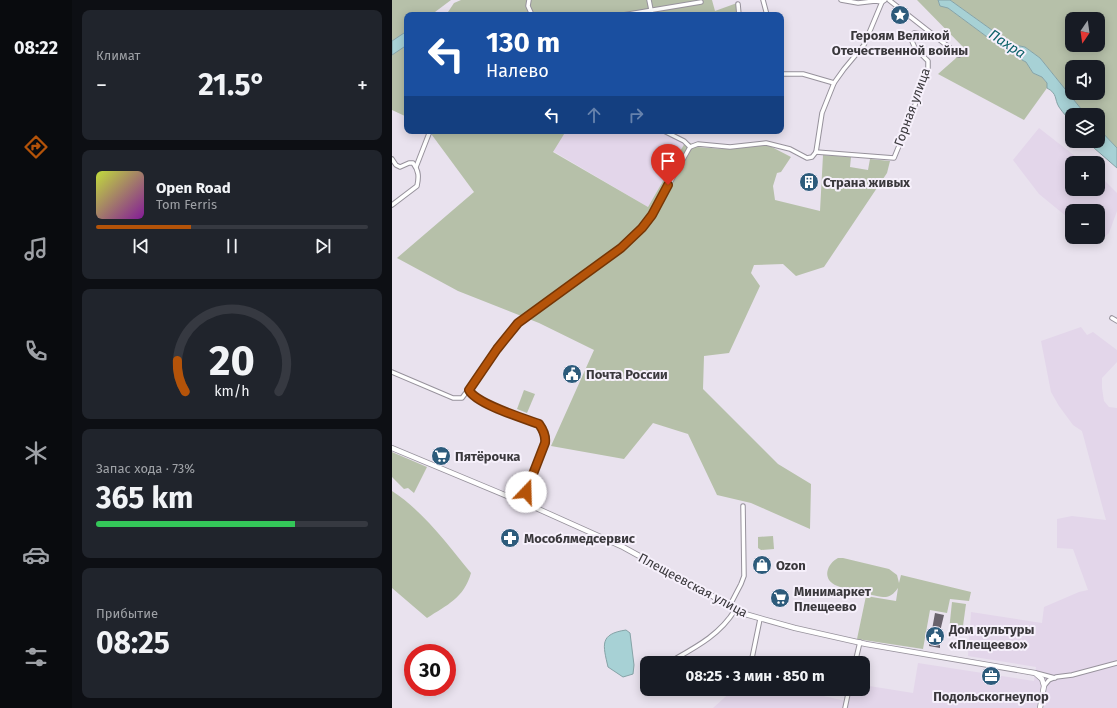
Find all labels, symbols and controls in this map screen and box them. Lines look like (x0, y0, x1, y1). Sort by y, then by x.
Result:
place icon: Героям Великой Отечественной войны (889, 4, 911, 26)
north arrow (1065, 12, 1105, 52)
map controls (1065, 12, 1105, 244)
text: 130 m (486, 26, 560, 59)
water label: Пахра (986, 26, 1028, 62)
icon: left (420, 28, 472, 80)
place label: Героям Великой Отечественной войны (832, 28, 968, 58)
text: 08:22 (14, 37, 58, 59)
text: Климат (96, 48, 140, 63)
text: Налево (486, 60, 549, 82)
button: sound (1065, 60, 1105, 100)
street label: Горная улица (891, 66, 933, 148)
text: 21.5° (198, 67, 266, 103)
text: − (96, 72, 107, 99)
text: + (357, 72, 368, 99)
icon: left (541, 104, 563, 126)
icon: ahead (583, 104, 605, 126)
icon: right (625, 104, 647, 126)
button: layers (1065, 108, 1105, 148)
icon: directions (22, 133, 50, 161)
pin (651, 144, 685, 185)
icon: arrive (657, 150, 679, 172)
button: + (1065, 156, 1105, 196)
building icon: Страна живых (798, 171, 820, 193)
place label: Страна живых (823, 175, 910, 190)
text: Open Road (156, 179, 231, 197)
text: Tom Ferris (156, 197, 217, 212)
button: − (1065, 204, 1105, 244)
icon: music (22, 235, 50, 263)
icon: previous (130, 235, 152, 257)
icon: pause (221, 235, 243, 257)
icon: next (312, 235, 334, 257)
text: 20 (209, 336, 255, 386)
icon: phone (22, 337, 50, 365)
public building icon: Почта России (561, 363, 583, 385)
place label: Почта России (586, 367, 668, 382)
text: km/h (214, 383, 250, 400)
icon: climate (22, 439, 50, 467)
supermarket icon: Пятёрочка (430, 445, 452, 467)
place label: Пятёрочка (455, 449, 520, 464)
text: Запас хода · 73% (96, 461, 195, 476)
position arrow (505, 471, 547, 513)
text: 365 km (96, 480, 193, 516)
pharmacy icon: Мособлмедсервис (499, 527, 521, 549)
place label: Мособлмедсервис (524, 531, 636, 546)
icon: car (22, 541, 50, 569)
street label: Плещеевская улица (636, 550, 750, 620)
shop icon: Ozon (751, 554, 773, 576)
place label: Ozon (776, 558, 806, 573)
place label: Минимаркет Плещеево (794, 584, 872, 614)
supermarket icon: Минимаркет Плещеево (769, 587, 791, 609)
text: Прибытие (96, 606, 158, 621)
place label: Дом культуры «Плещеево» (948, 622, 1035, 652)
text: 08:25 (96, 625, 170, 661)
public building icon: Дом культуры «Плещеево» (924, 625, 946, 647)
icon: filters (22, 643, 50, 671)
speed limit sign: 30 (404, 644, 456, 696)
office icon: Подольскогнеупор (980, 665, 1002, 687)
text: 08:25 · 3 мин · 850 m (685, 667, 825, 685)
place label: Подольскогнеупор (933, 689, 1049, 704)

